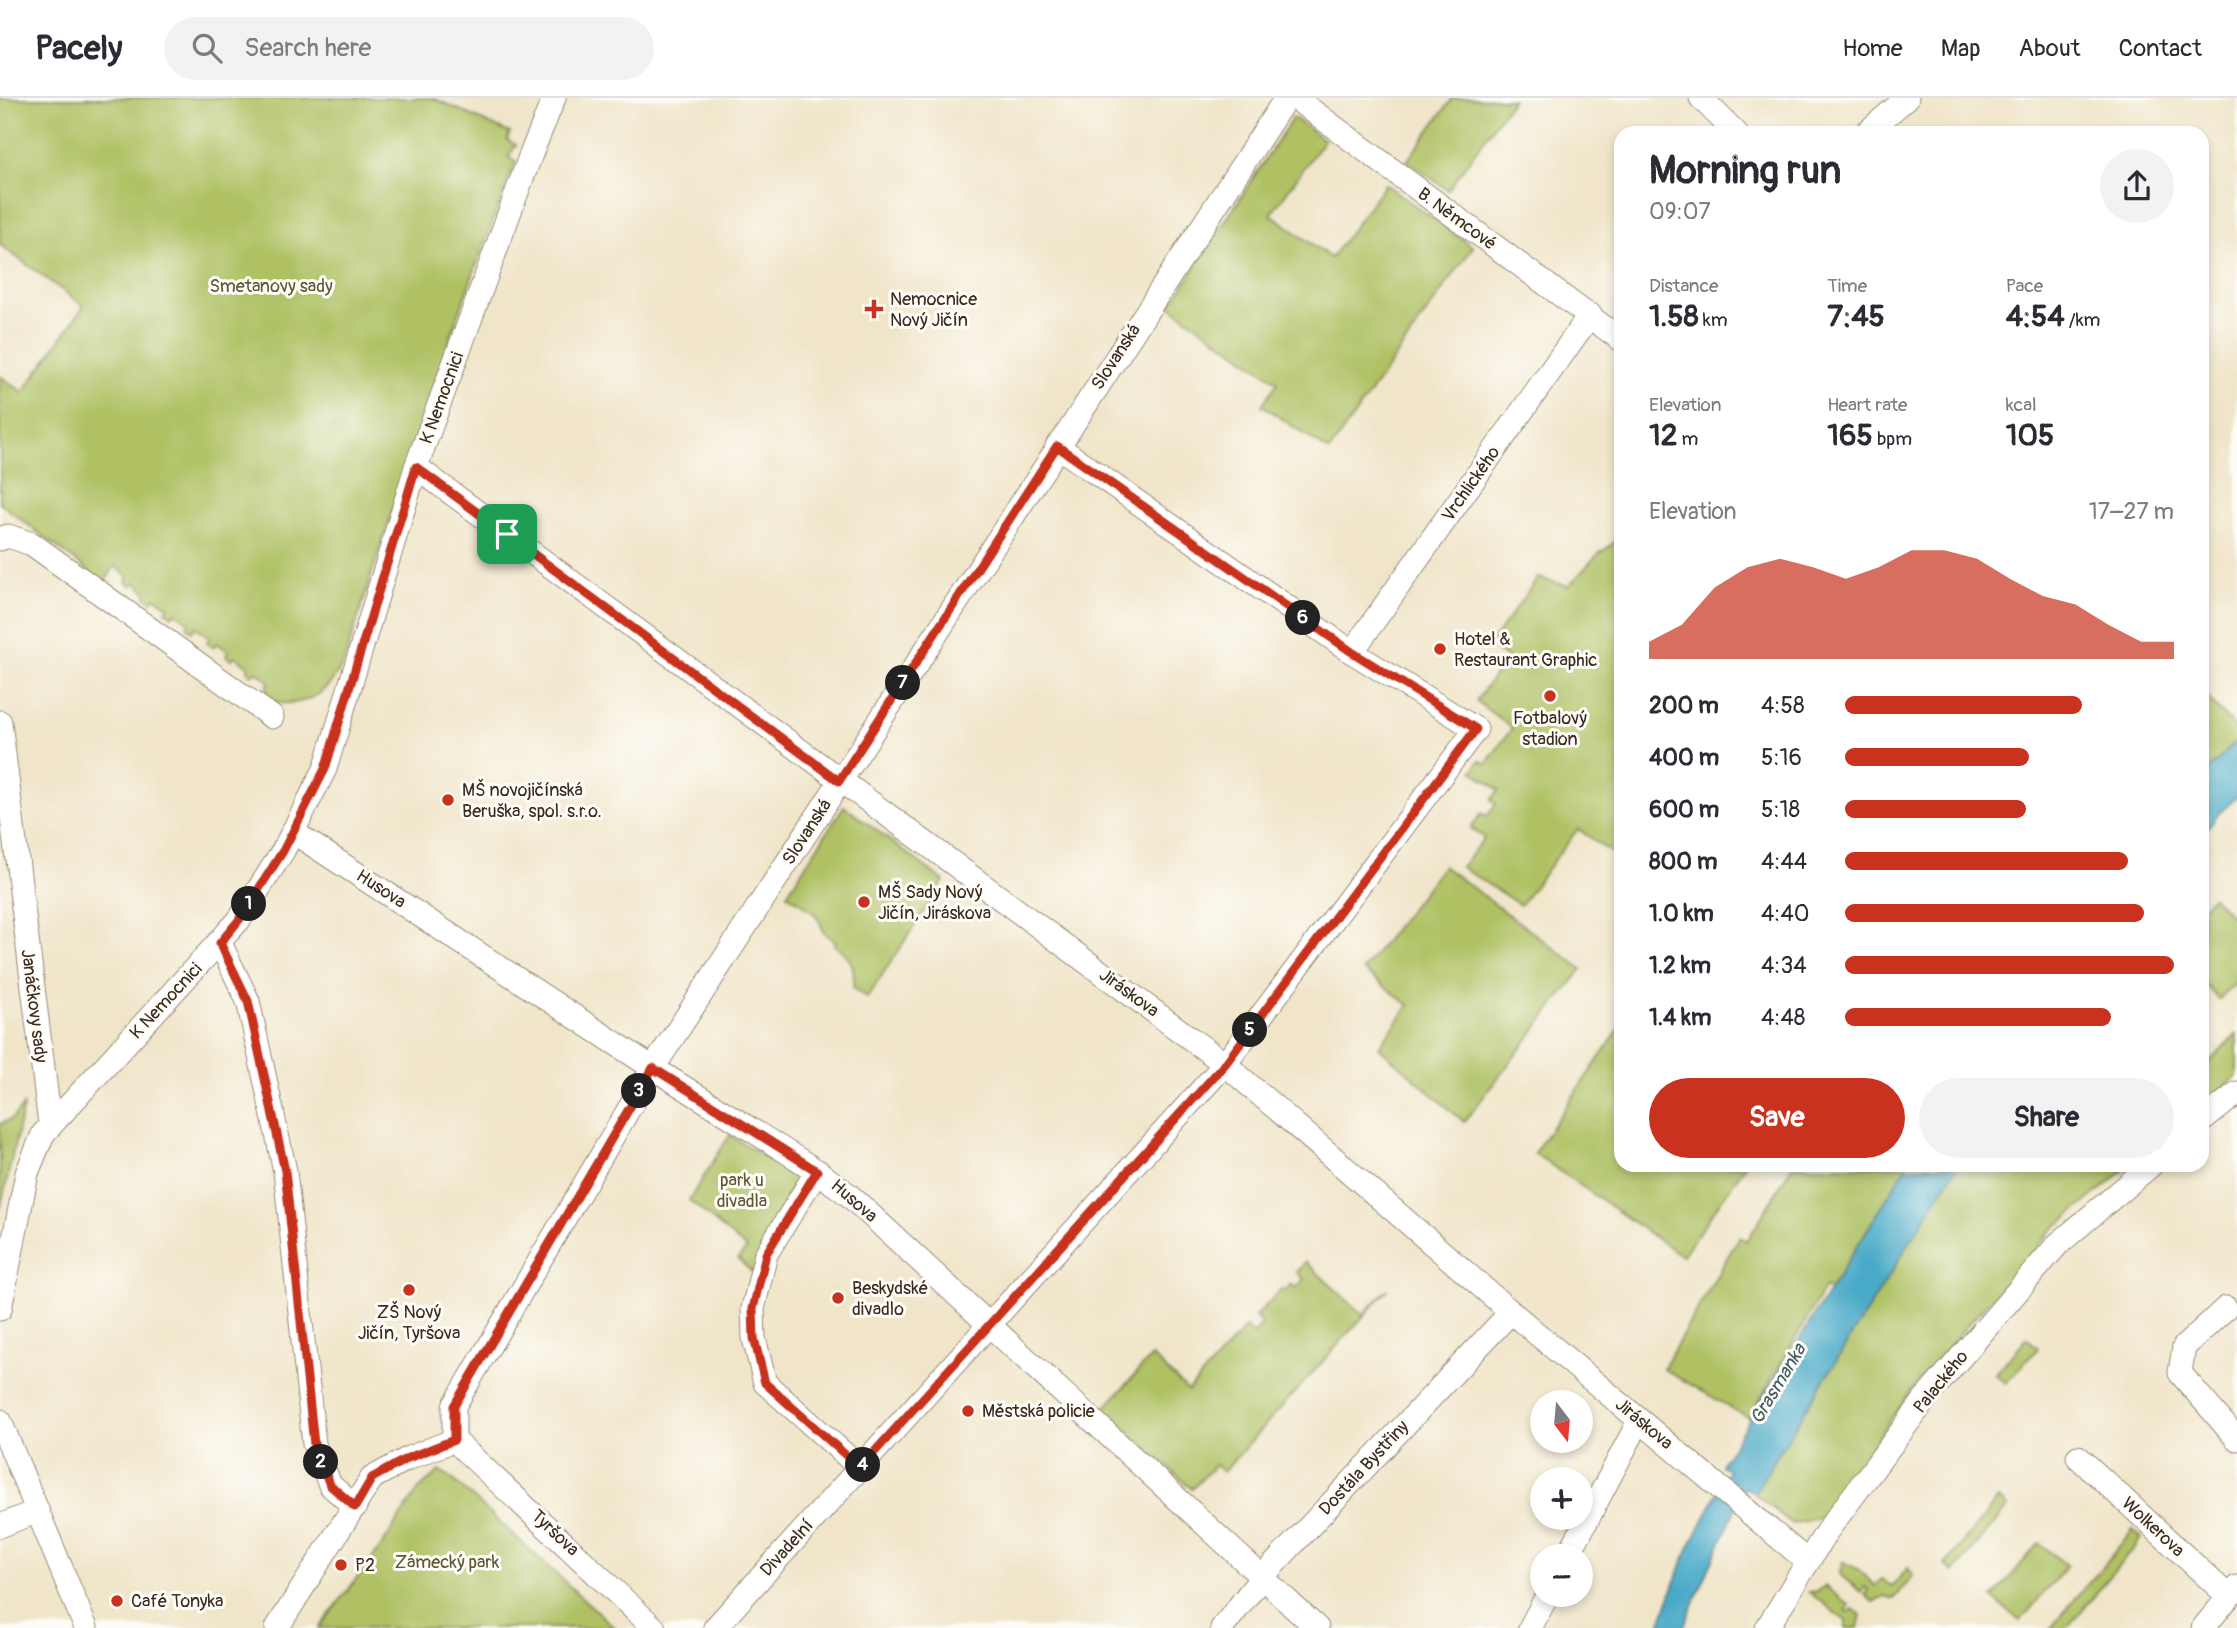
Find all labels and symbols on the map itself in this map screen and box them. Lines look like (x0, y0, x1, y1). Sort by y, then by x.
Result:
street label: B. Němcové (1413, 183, 1501, 255)
park label: Smetanovy sady (209, 275, 333, 298)
place label: Nemocnice Nový Jičín (890, 288, 977, 332)
marker: Nemocnice Nový Jičín (864, 299, 884, 319)
street label: Slovanská (1086, 320, 1146, 394)
street label: K Nemocnici (415, 349, 469, 447)
street label: Vrchlického (1437, 442, 1505, 526)
pin (477, 504, 537, 564)
pin: 6 (1286, 601, 1320, 636)
place label: Hotel & Restaurant Graphic (1454, 628, 1597, 672)
marker: Hotel & Restaurant Graphic (1432, 641, 1448, 657)
pin: 7 (886, 666, 920, 700)
marker: Fotbalový stadion (1542, 688, 1558, 704)
place label: Fotbalový stadion (1513, 707, 1587, 751)
place label: MŠ novojičínská Beruška, spol. s.r.o. (462, 778, 602, 823)
marker: MŠ novojičínská Beruška, spol. s.r.o. (440, 792, 456, 808)
street label: Slovanská (777, 795, 837, 869)
street label: Husova (352, 864, 410, 914)
place label: MŠ Sady Nový Jičín, Jiráskova (878, 880, 991, 925)
pin: 1 (232, 886, 266, 922)
marker: MŠ Sady Nový Jičín, Jiráskova (856, 894, 872, 910)
street label: Janáčkovy sady (16, 948, 52, 1064)
street label: K Nemocnici (125, 958, 207, 1044)
street label: Jiráskova (1095, 964, 1163, 1022)
pin: 5 (1232, 1012, 1268, 1048)
pin: 3 (622, 1074, 656, 1108)
park label: park u divadla (717, 1169, 767, 1213)
street label: Husova (826, 1174, 882, 1228)
place label: Beskydské divadlo (852, 1277, 928, 1321)
marker: ZŠ Nový Jičín, Tyršova (401, 1282, 417, 1298)
marker: Beskydské divadlo (830, 1290, 846, 1306)
place label: ZŠ Nový Jičín, Tyršova (358, 1300, 460, 1345)
water label: Grasmanka (1745, 1339, 1812, 1428)
street label: Palackého (1909, 1346, 1974, 1418)
north arrow (1530, 1390, 1592, 1452)
street label: Jiráskova (1610, 1393, 1678, 1455)
place label: Městská policie (982, 1400, 1095, 1423)
marker: Městská policie (960, 1403, 976, 1419)
street label: Dostála Bystřiny (1314, 1415, 1414, 1520)
pin: 2 (304, 1444, 338, 1480)
pin: 4 (846, 1448, 880, 1482)
street label: Wolkerova (2117, 1492, 2189, 1562)
street label: Tyršova (526, 1505, 584, 1561)
street label: Divadelní (755, 1515, 819, 1581)
park label: Zámecký park (395, 1551, 500, 1574)
place label: P2 (355, 1554, 375, 1577)
marker: P2 (333, 1557, 349, 1573)
place label: Café Tonyka (131, 1590, 223, 1613)
marker: Café Tonyka (109, 1593, 125, 1609)

